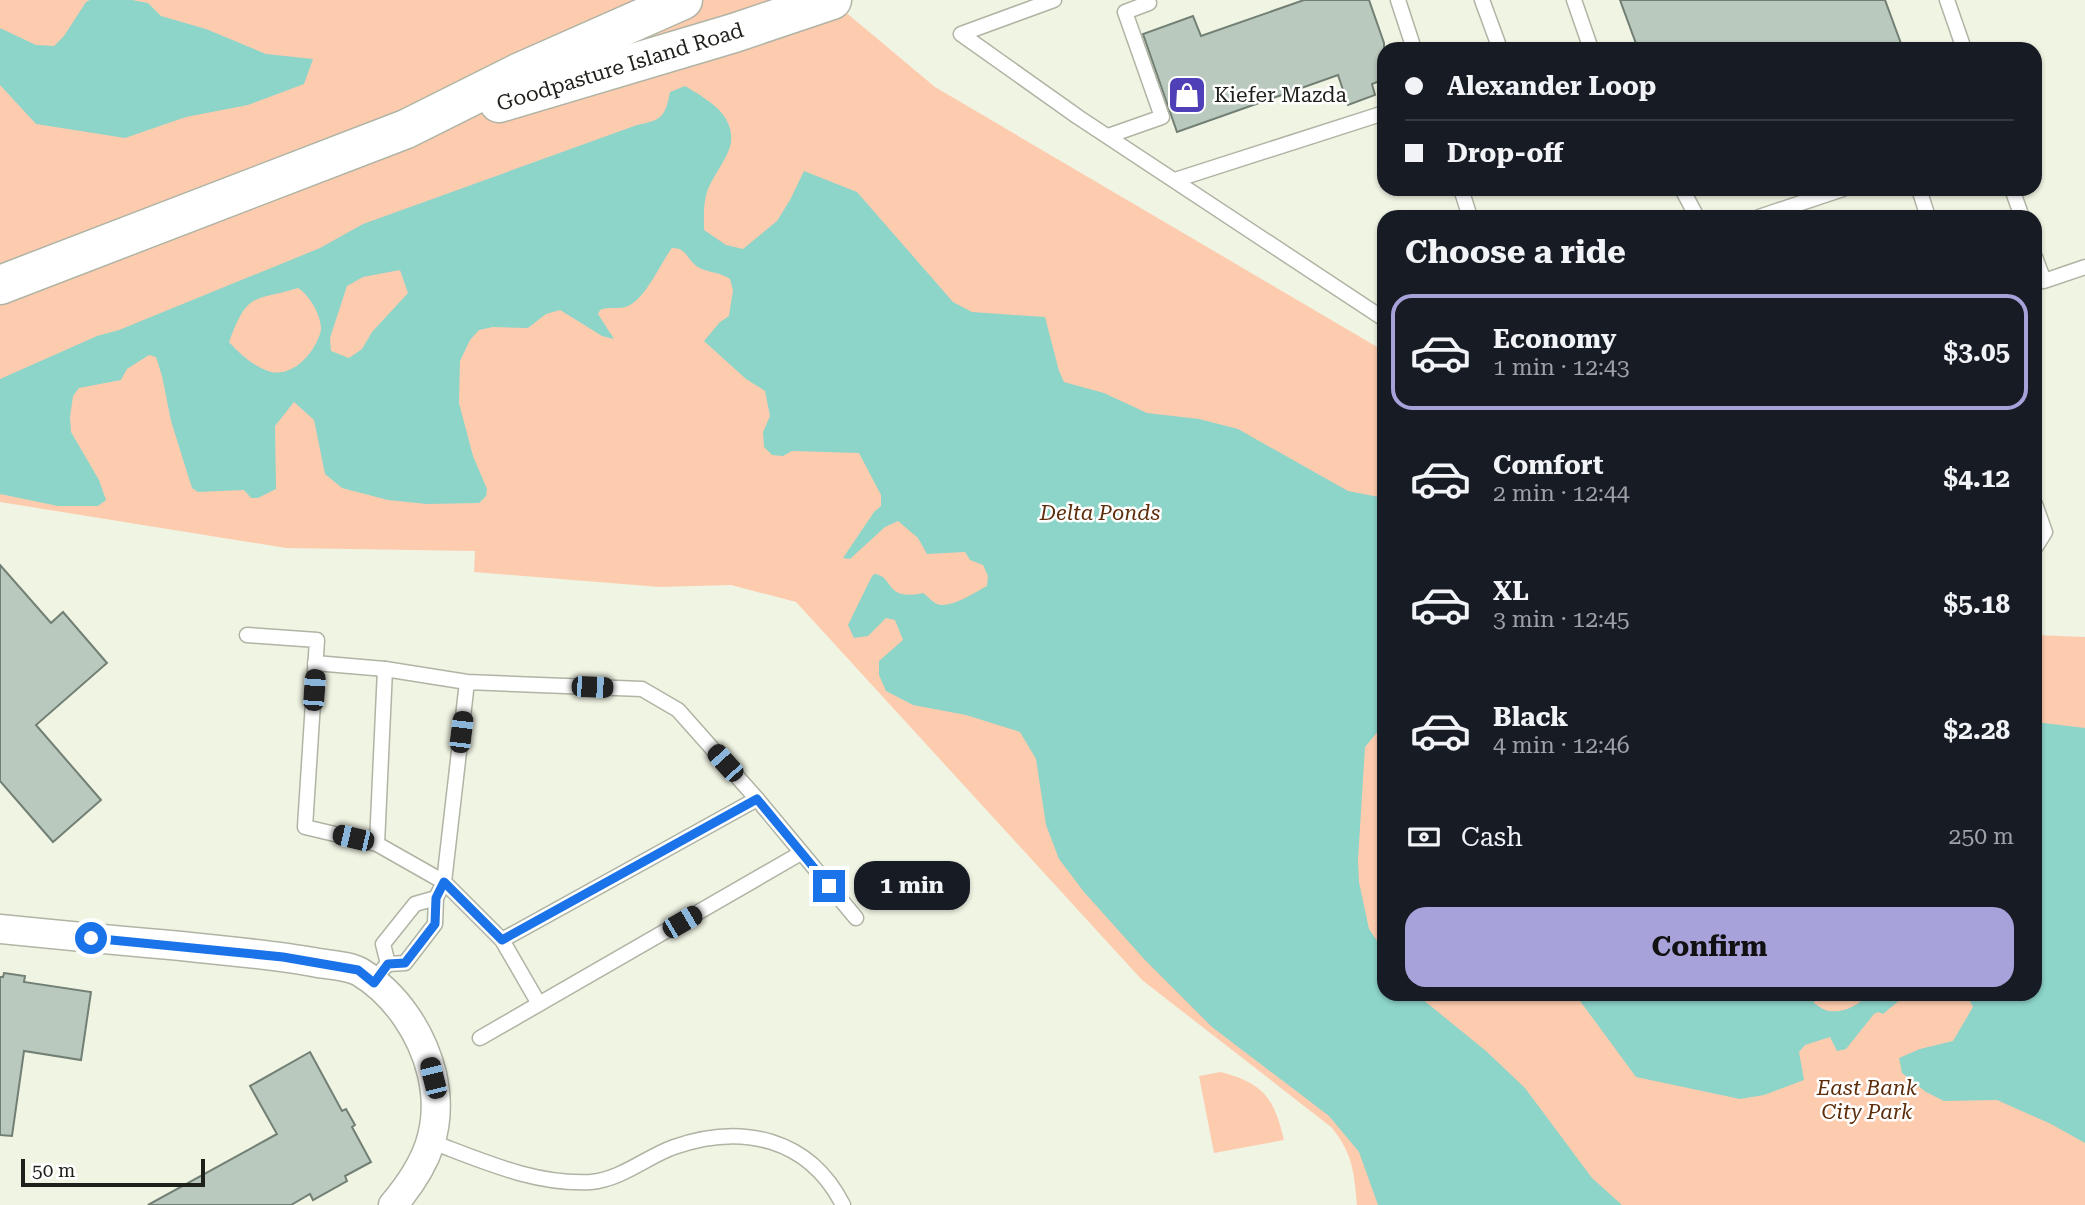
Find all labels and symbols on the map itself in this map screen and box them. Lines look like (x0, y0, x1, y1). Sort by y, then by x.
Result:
street label: Goodpasture Island Road (494, 18, 747, 116)
shop icon: Kiefer Mazda (1166, 74, 1208, 116)
place label: Kiefer Mazda (1214, 83, 1348, 107)
park label: Delta Ponds (1039, 501, 1161, 525)
car (303, 668, 326, 712)
car (571, 676, 614, 698)
car (449, 710, 474, 754)
car (704, 740, 747, 786)
car (331, 823, 376, 853)
callout: 1 min (854, 862, 969, 910)
route end (813, 870, 845, 902)
car (659, 902, 706, 942)
route start (75, 922, 107, 954)
car (418, 1055, 449, 1101)
park label: East Bank City Park (1816, 1076, 1918, 1124)
scale bar (21, 1156, 205, 1188)

